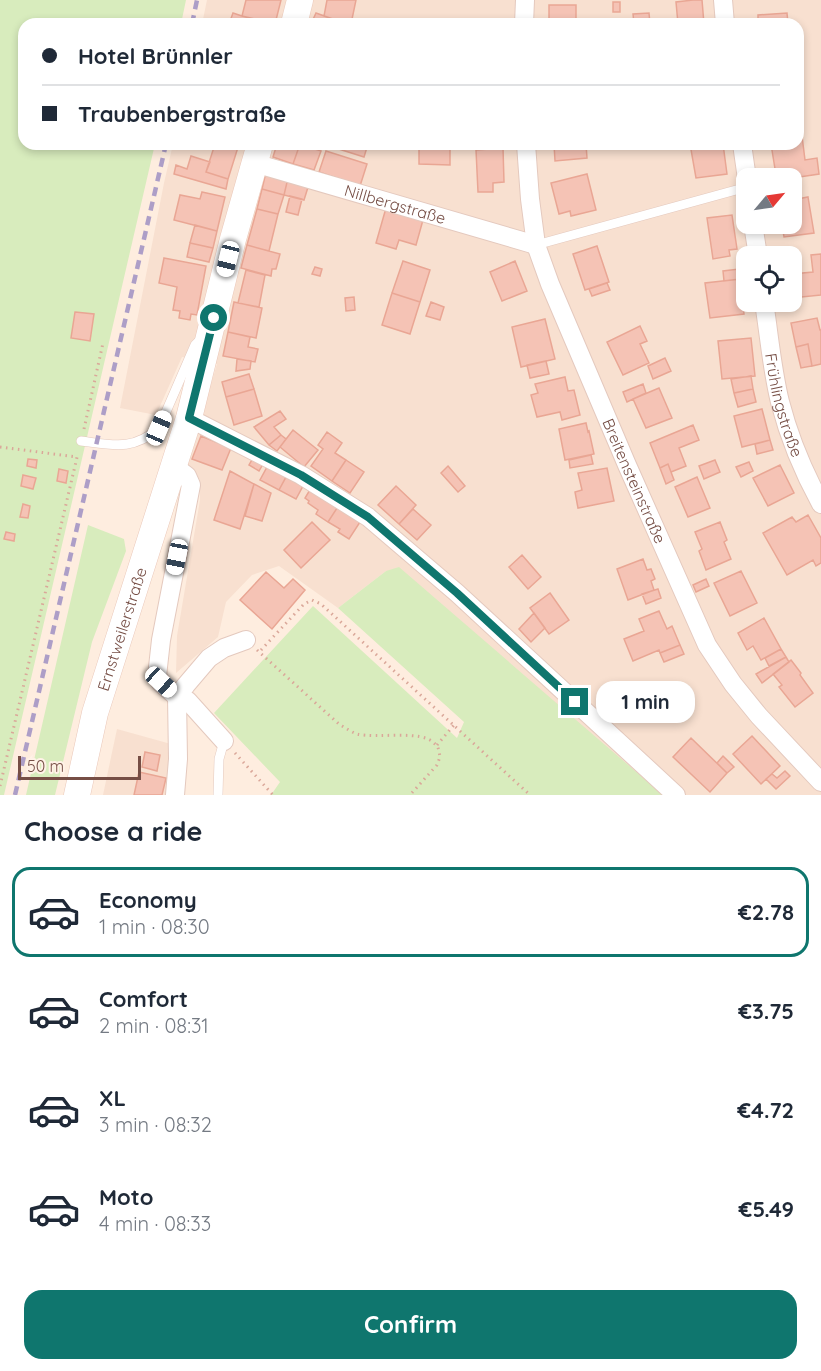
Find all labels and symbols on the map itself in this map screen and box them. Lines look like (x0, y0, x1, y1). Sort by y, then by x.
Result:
north arrow (736, 168, 802, 234)
street label: Nillbergstraße (342, 180, 448, 228)
car (215, 239, 241, 279)
route start (200, 304, 227, 331)
street label: Frühlingstraße (761, 352, 807, 460)
car (144, 408, 174, 448)
street label: Breitensteinstraße (598, 415, 670, 546)
car (165, 538, 189, 576)
street label: Ernstweilerstraße (93, 565, 151, 693)
car (142, 663, 180, 701)
callout: 1 min (596, 681, 695, 723)
route end (561, 688, 588, 715)
scale bar (18, 753, 141, 780)

